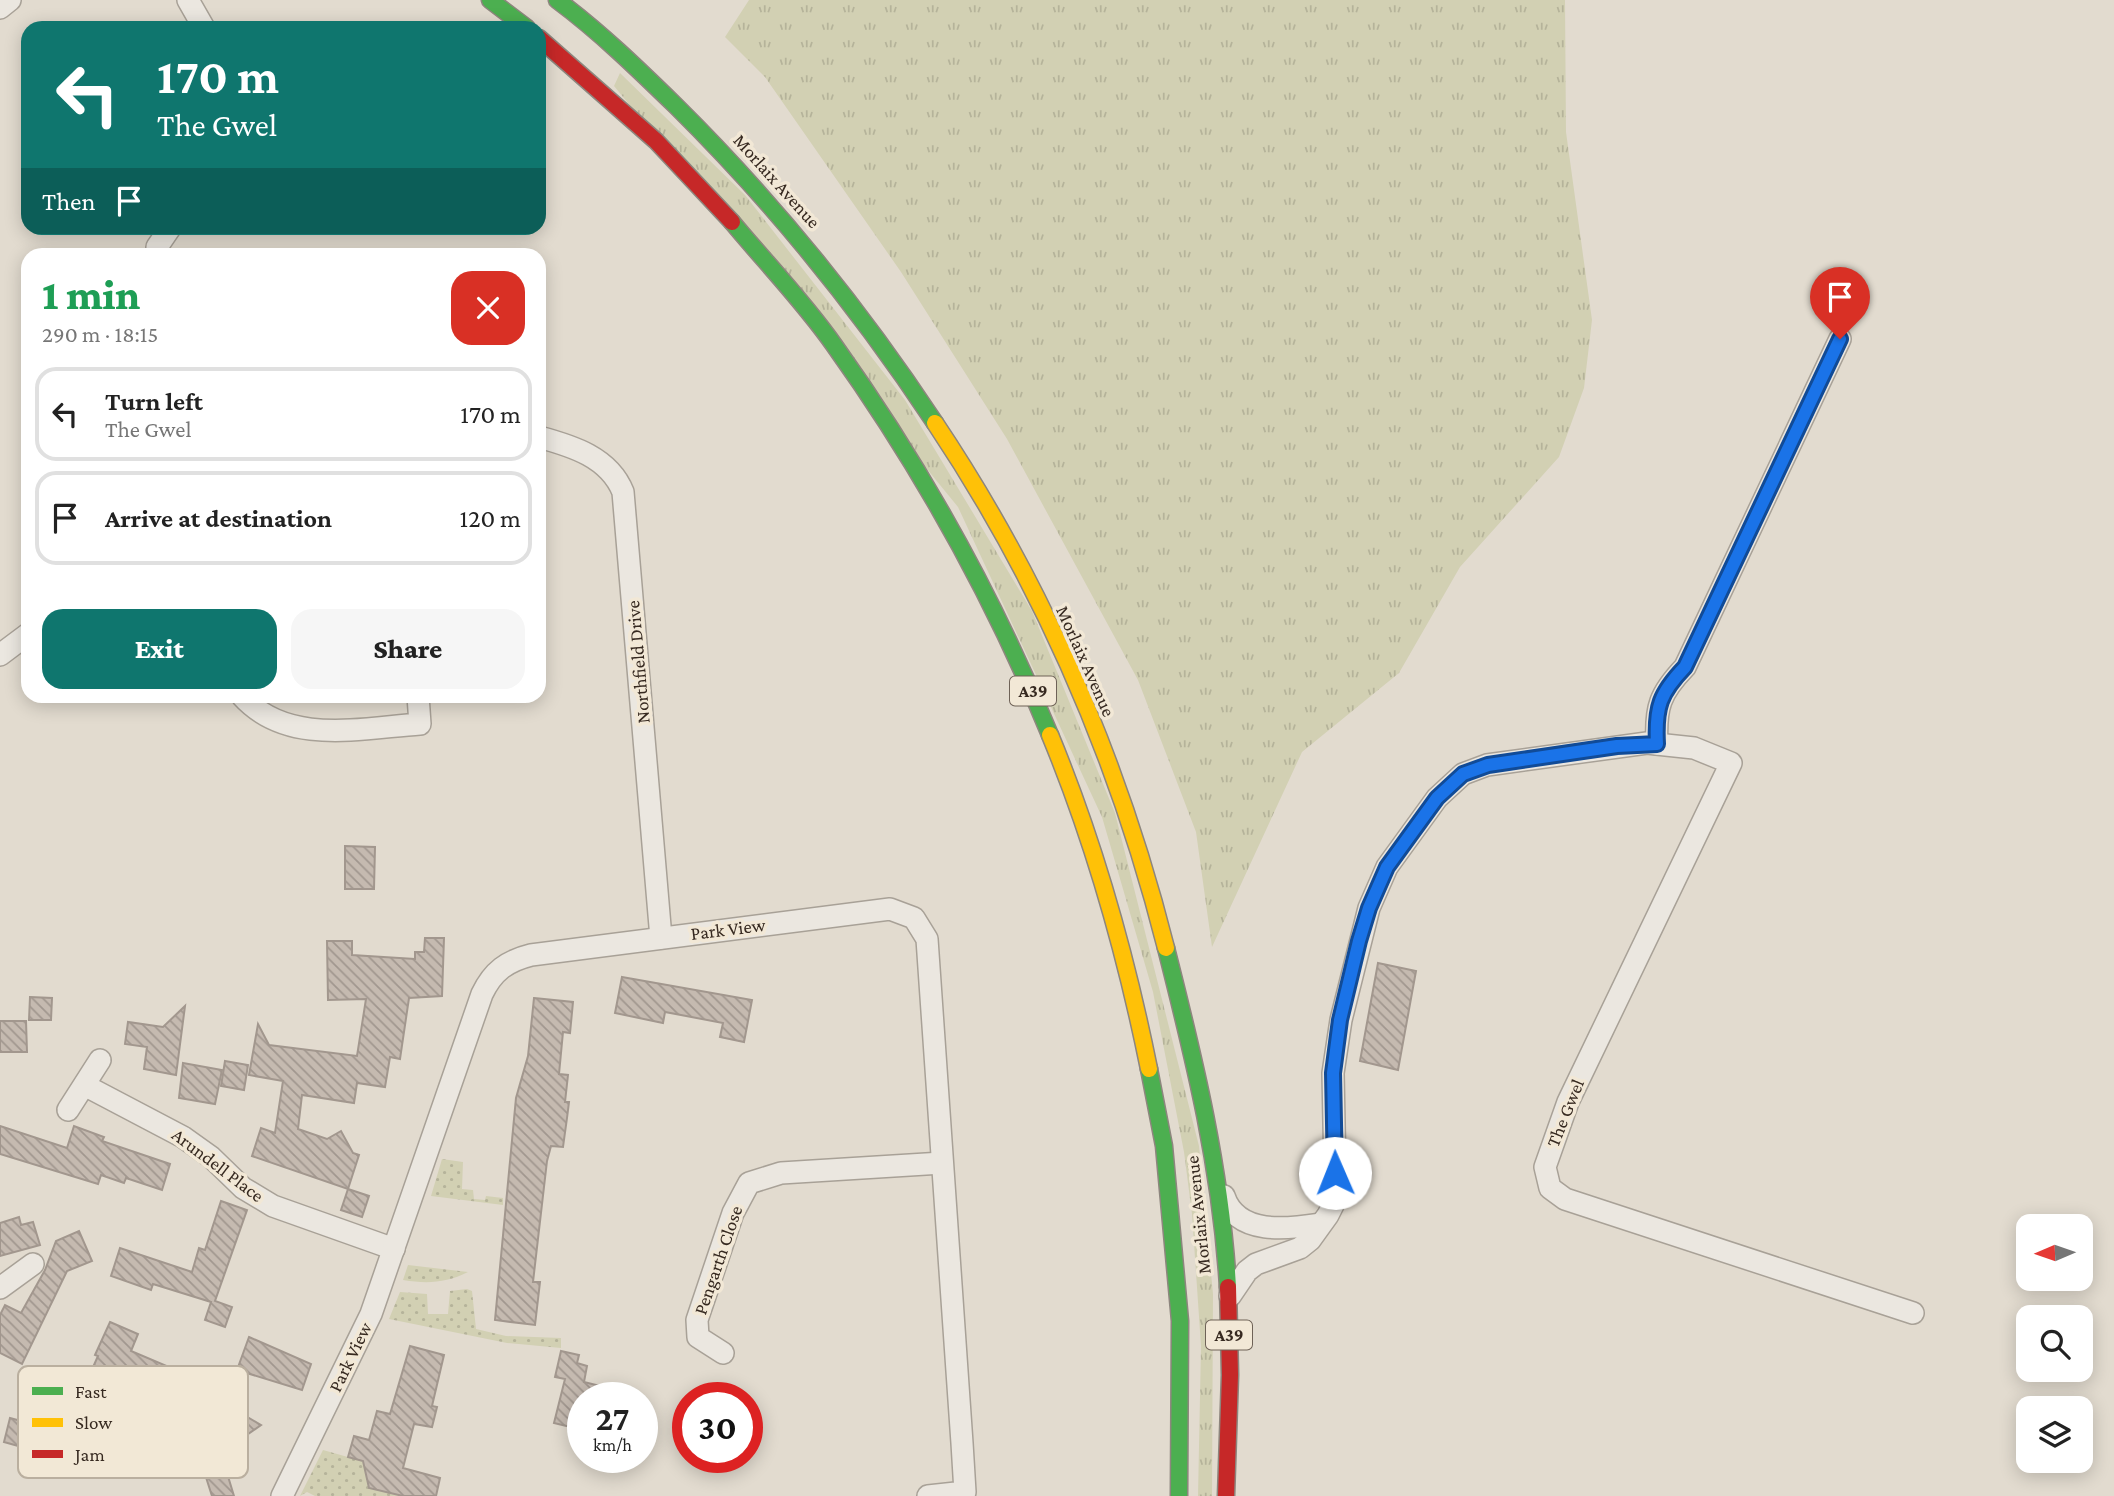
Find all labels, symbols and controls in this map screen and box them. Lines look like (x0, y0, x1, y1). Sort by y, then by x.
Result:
icon: left (42, 49, 133, 140)
text: 170 m (157, 49, 279, 104)
text: The Gwel (157, 107, 277, 143)
street label: Morlaix Avenue (729, 130, 825, 232)
icon: arrive (110, 182, 148, 220)
text: Then (42, 187, 96, 216)
pin (1810, 267, 1870, 339)
text: 1 min (42, 271, 140, 318)
button: close (451, 271, 525, 345)
icon: arrive (1821, 278, 1859, 316)
text: 290 m · 18:15 (42, 321, 158, 347)
text: Turn left (105, 387, 203, 416)
icon: left (46, 395, 84, 433)
text: 170 m (460, 400, 521, 429)
text: The Gwel (105, 416, 191, 442)
icon: arrive (46, 499, 84, 537)
text: Arrive at destination (105, 504, 332, 533)
text: 120 m (460, 504, 521, 533)
street label: Northfield Drive (622, 600, 654, 724)
street label: Morlaix Avenue (1052, 602, 1120, 720)
button: Exit (42, 609, 277, 689)
button: Share (291, 609, 525, 689)
road number: A39 (1010, 676, 1056, 706)
street label: Park View (689, 914, 767, 944)
street label: The Gwel (1542, 1076, 1588, 1150)
street label: Arundell Place (168, 1124, 268, 1206)
position arrow (1298, 1136, 1372, 1210)
street label: Morlaix Avenue (1181, 1155, 1215, 1275)
street label: Pengarth Close (690, 1203, 746, 1317)
north arrow (2016, 1214, 2093, 1292)
map controls (2016, 1214, 2093, 1473)
button: search (2016, 1305, 2093, 1382)
street label: Park View (324, 1319, 376, 1395)
road number: A39 (1206, 1320, 1252, 1350)
legend (18, 1366, 248, 1478)
text: Fast (75, 1381, 107, 1402)
speed limit sign: 30 (672, 1382, 763, 1473)
button: layers (2016, 1396, 2093, 1473)
text: 27 (596, 1399, 629, 1438)
text: Slow (75, 1412, 112, 1433)
text: km/h (593, 1435, 632, 1455)
text: Jam (73, 1444, 105, 1465)

